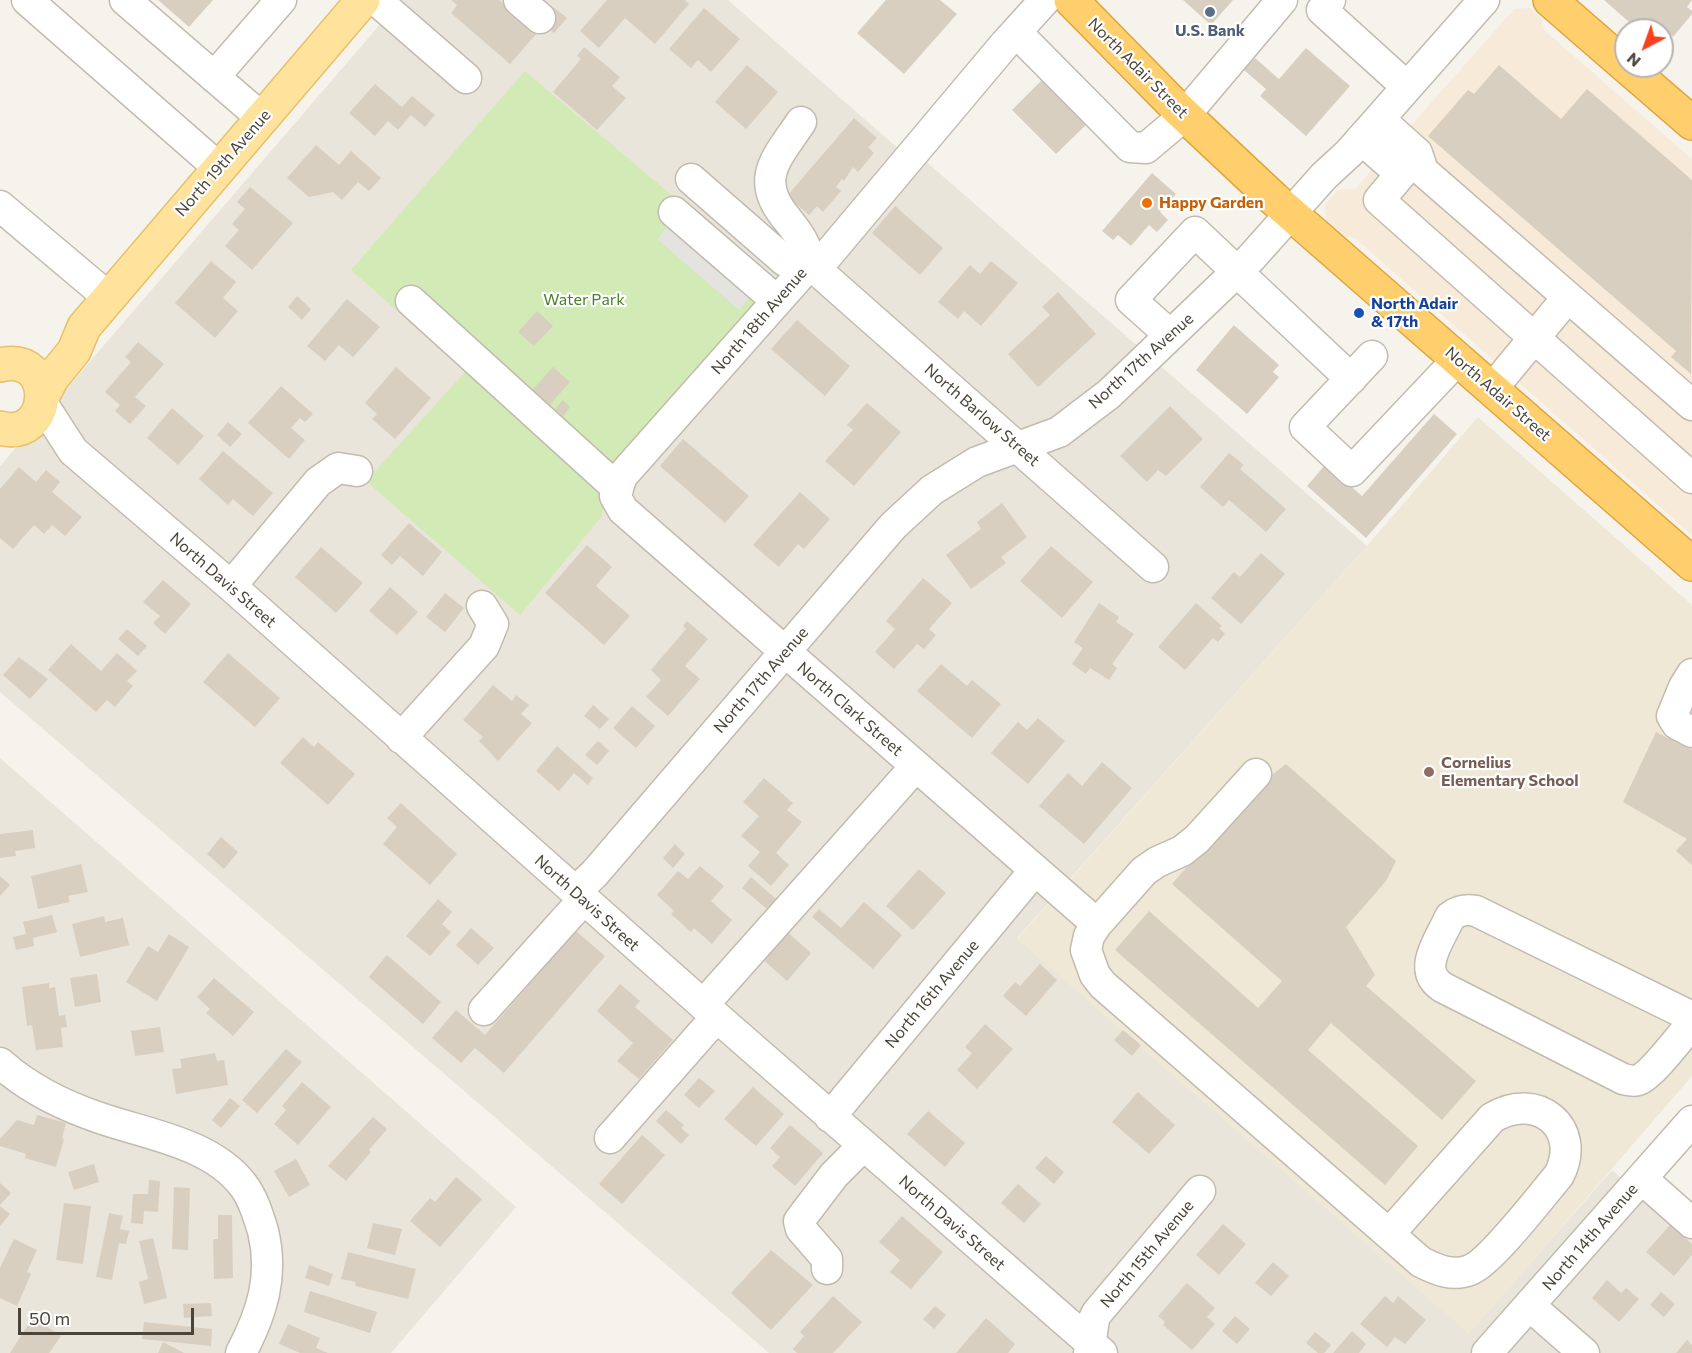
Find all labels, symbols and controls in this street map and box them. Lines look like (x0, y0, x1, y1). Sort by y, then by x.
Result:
marker: U.S. Bank (1203, 5, 1217, 19)
street label: North Adair Street (1084, 14, 1192, 122)
north arrow (1614, 18, 1674, 78)
place label: U.S. Bank (1175, 21, 1245, 41)
text: N (1622, 49, 1644, 72)
street label: North 19th Avenue (171, 106, 275, 220)
place label: Happy Garden (1159, 193, 1263, 213)
marker: Happy Garden (1140, 196, 1154, 210)
street label: North 18th Avenue (707, 264, 811, 378)
park label: Water Park (543, 290, 625, 310)
place label: North Adair & 17th (1371, 294, 1458, 332)
marker: North Adair & 17th (1352, 306, 1366, 320)
street label: North 17th Avenue (1085, 309, 1197, 413)
street label: North Adair Street (1441, 343, 1555, 445)
street label: North Barlow Street (920, 360, 1044, 470)
street label: North Davis Street (166, 529, 280, 631)
street label: North 17th Avenue (710, 623, 812, 737)
street label: North Clark Street (793, 658, 907, 760)
place label: Cornelius Elementary School (1441, 753, 1579, 791)
marker: Cornelius Elementary School (1422, 765, 1436, 779)
street label: North Davis Street (531, 851, 643, 955)
street label: North 16th Avenue (881, 936, 983, 1052)
street label: North Davis Street (895, 1172, 1009, 1274)
street label: North 14th Avenue (1538, 1180, 1642, 1294)
street label: North 15th Avenue (1096, 1196, 1198, 1312)
scale bar (21, 1296, 196, 1334)
text: 50 m (29, 1307, 70, 1329)

